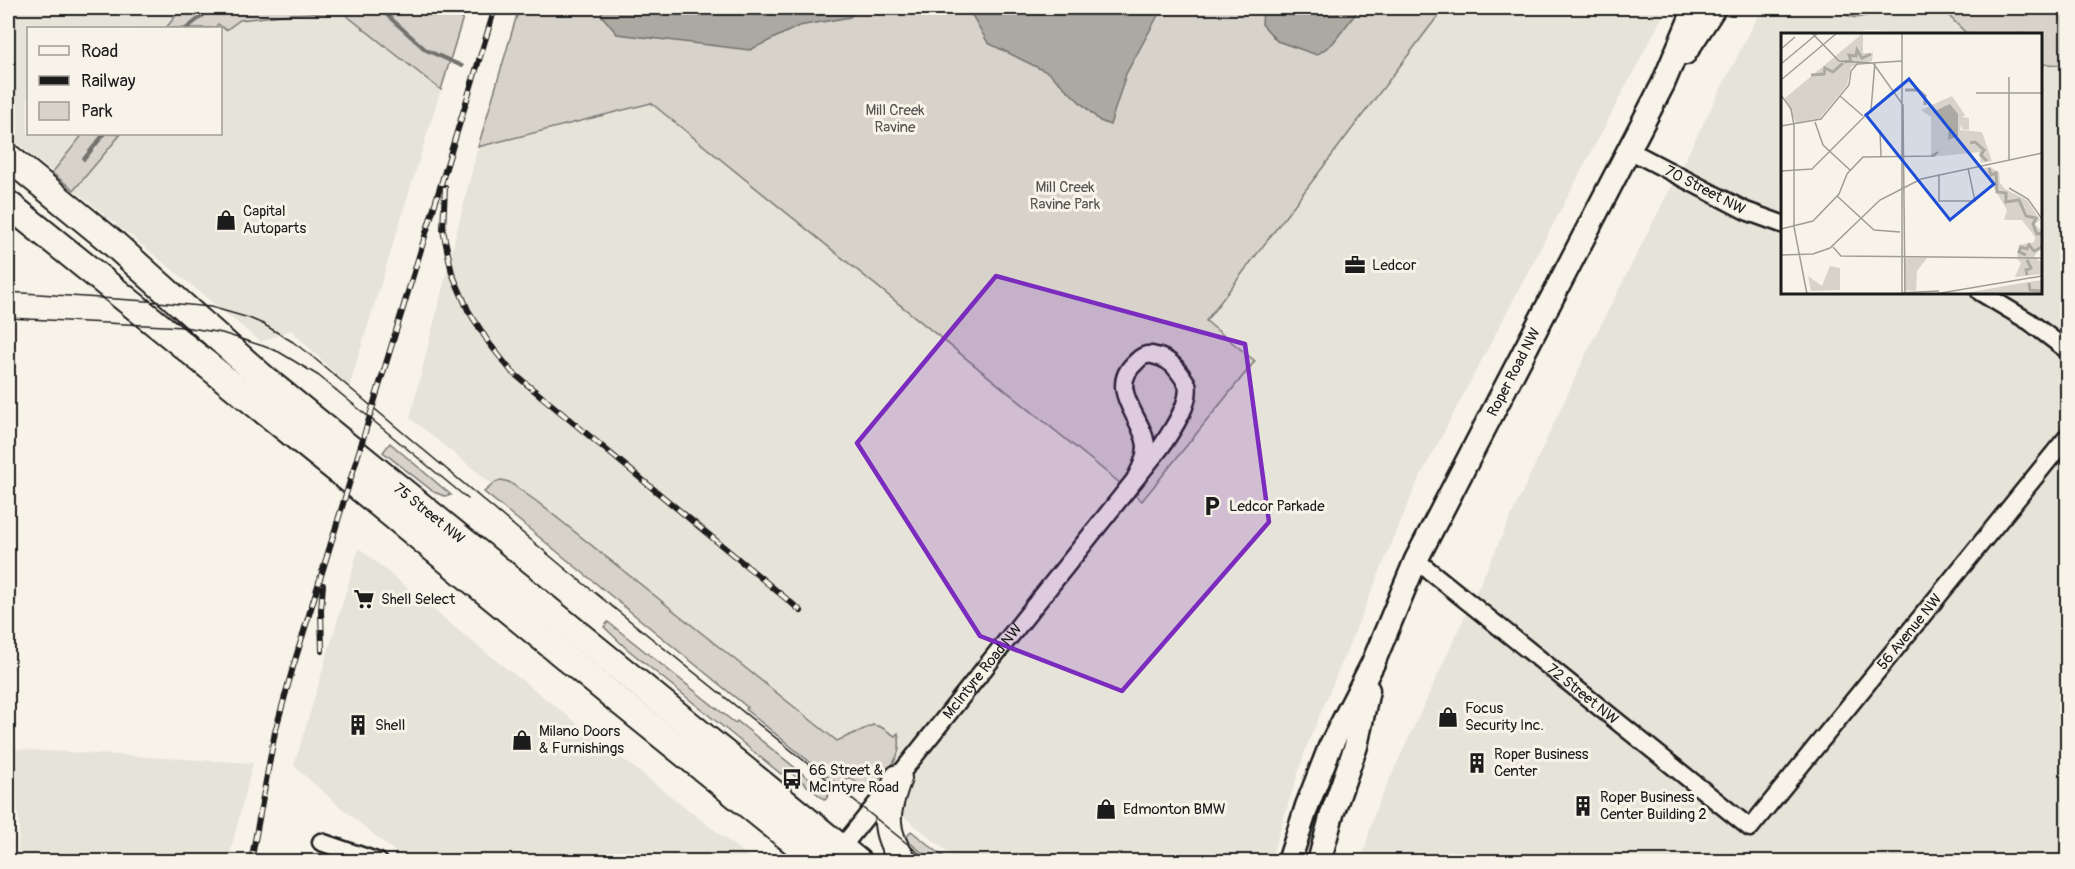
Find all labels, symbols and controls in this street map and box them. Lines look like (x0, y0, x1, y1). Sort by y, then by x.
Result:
legend (27, 27, 222, 135)
inset map (1781, 33, 2042, 294)
text: Road (81, 40, 118, 63)
text: Railway (81, 70, 136, 93)
text: Park (81, 100, 113, 123)
park label: Mill Creek Ravine (865, 101, 925, 137)
street label: 70 Street NW (1661, 161, 1749, 219)
park label: Mill Creek Ravine Park (1030, 178, 1101, 214)
place label: Capital Autoparts (243, 202, 306, 238)
shop icon: Capital Autoparts (214, 208, 238, 232)
office icon: Ledcor (1343, 253, 1367, 277)
place label: Ledcor (1372, 256, 1417, 275)
street label: Roper Road NW (1483, 324, 1545, 420)
street label: 75 Street NW (390, 479, 469, 548)
parking icon: Ledcor Parkade (1200, 494, 1224, 518)
place label: Ledcor Parkade (1229, 497, 1325, 516)
supermarket icon: Shell Select (352, 587, 376, 611)
place label: Shell Select (381, 590, 456, 609)
street label: 56 Avenue NW (1873, 590, 1946, 674)
street label: McIntyre Road NW (939, 620, 1026, 723)
street label: 72 Street NW (1543, 660, 1622, 729)
place label: Focus Security Inc. (1465, 699, 1544, 735)
shop icon: Focus Security Inc. (1436, 705, 1460, 729)
building icon: Shell (346, 713, 370, 737)
place label: Shell (375, 716, 405, 735)
place label: Milano Doors & Furnishings (539, 722, 624, 758)
shop icon: Milano Doors & Furnishings (510, 728, 534, 752)
place label: Roper Business Center (1494, 745, 1589, 781)
building icon: Roper Business Center (1465, 751, 1489, 775)
place label: 66 Street & McIntyre Road (809, 761, 899, 797)
bus stop icon: 66 Street & McIntyre Road (780, 767, 804, 791)
place label: Roper Business Center Building 2 (1600, 788, 1707, 824)
building icon: Roper Business Center Building 2 (1571, 794, 1595, 818)
shop icon: Edmonton BMW (1094, 797, 1118, 821)
place label: Edmonton BMW (1123, 800, 1226, 819)

